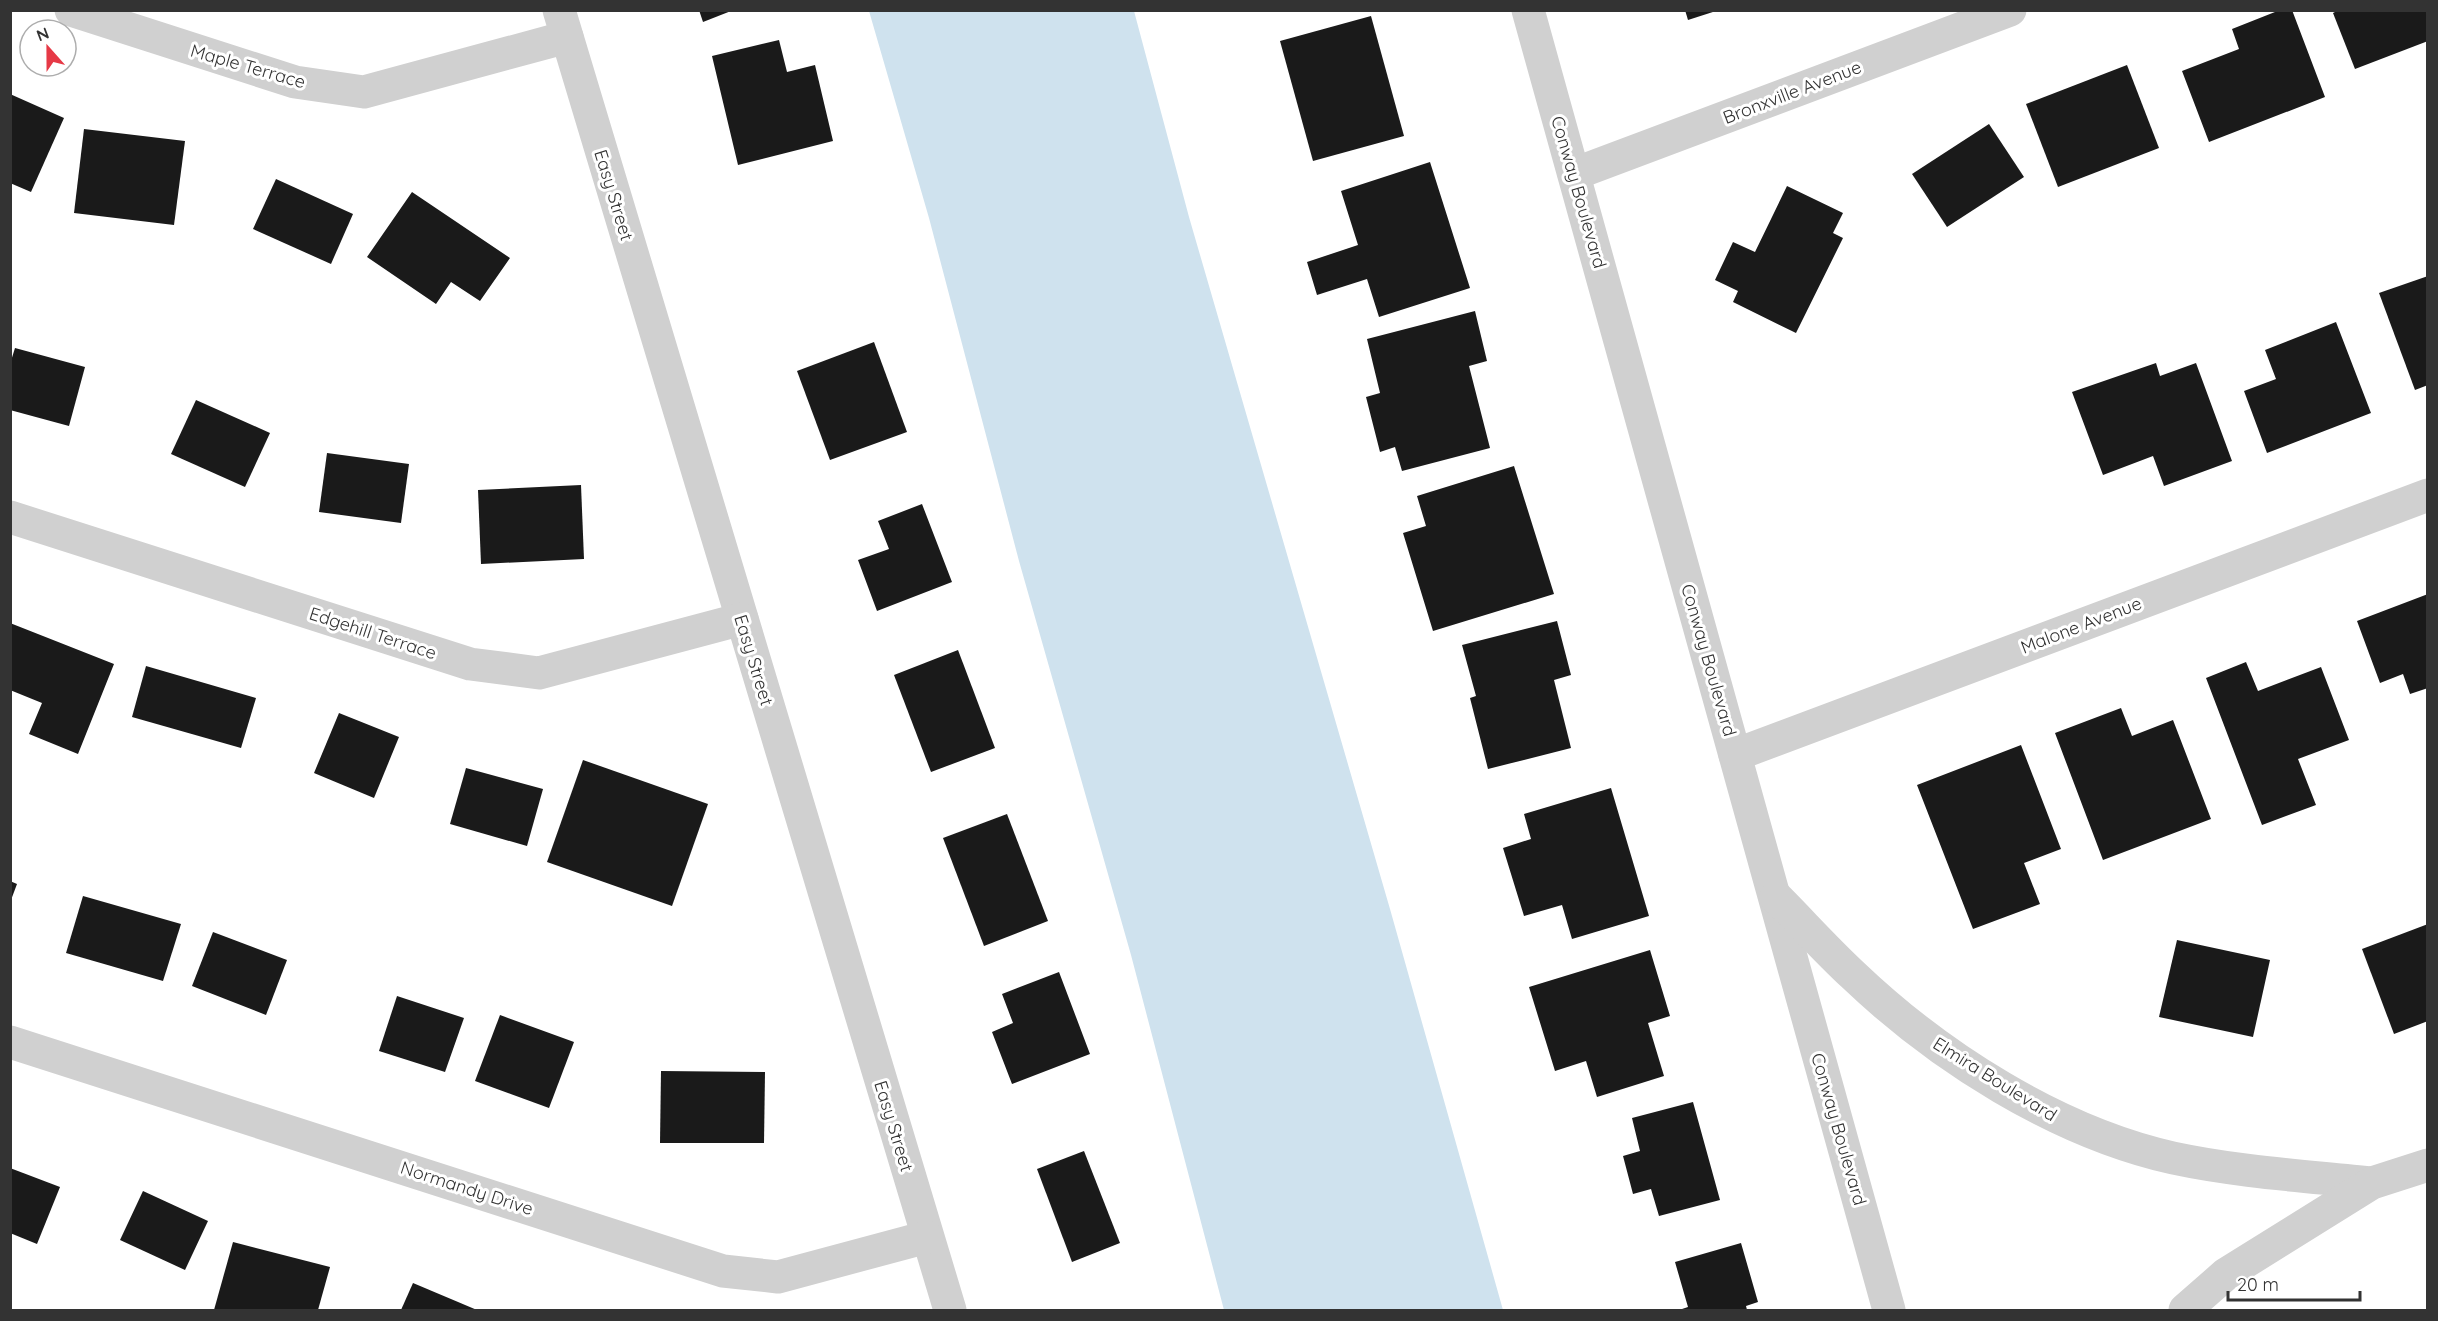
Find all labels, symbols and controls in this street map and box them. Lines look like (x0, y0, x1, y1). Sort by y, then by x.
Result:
north arrow (18, 18, 78, 78)
text: N (34, 23, 52, 45)
street label: Maple Terrace (188, 39, 308, 93)
street label: Bronxville Avenue (1720, 55, 1864, 129)
street label: Conway Boulevard (1546, 113, 1612, 271)
street label: Easy Street (589, 147, 639, 243)
street label: Conway Boulevard (1676, 581, 1742, 739)
street label: Malone Avenue (2017, 591, 2145, 659)
street label: Edgehill Terrace (307, 602, 439, 664)
street label: Easy Street (729, 612, 779, 708)
street label: Elmira Boulevard (1929, 1032, 2061, 1126)
street label: Conway Boulevard (1806, 1050, 1872, 1208)
street label: Easy Street (869, 1078, 919, 1174)
street label: Normandy Drive (398, 1156, 536, 1220)
scale bar (2228, 1264, 2360, 1302)
text: 20 m (2237, 1273, 2279, 1296)

